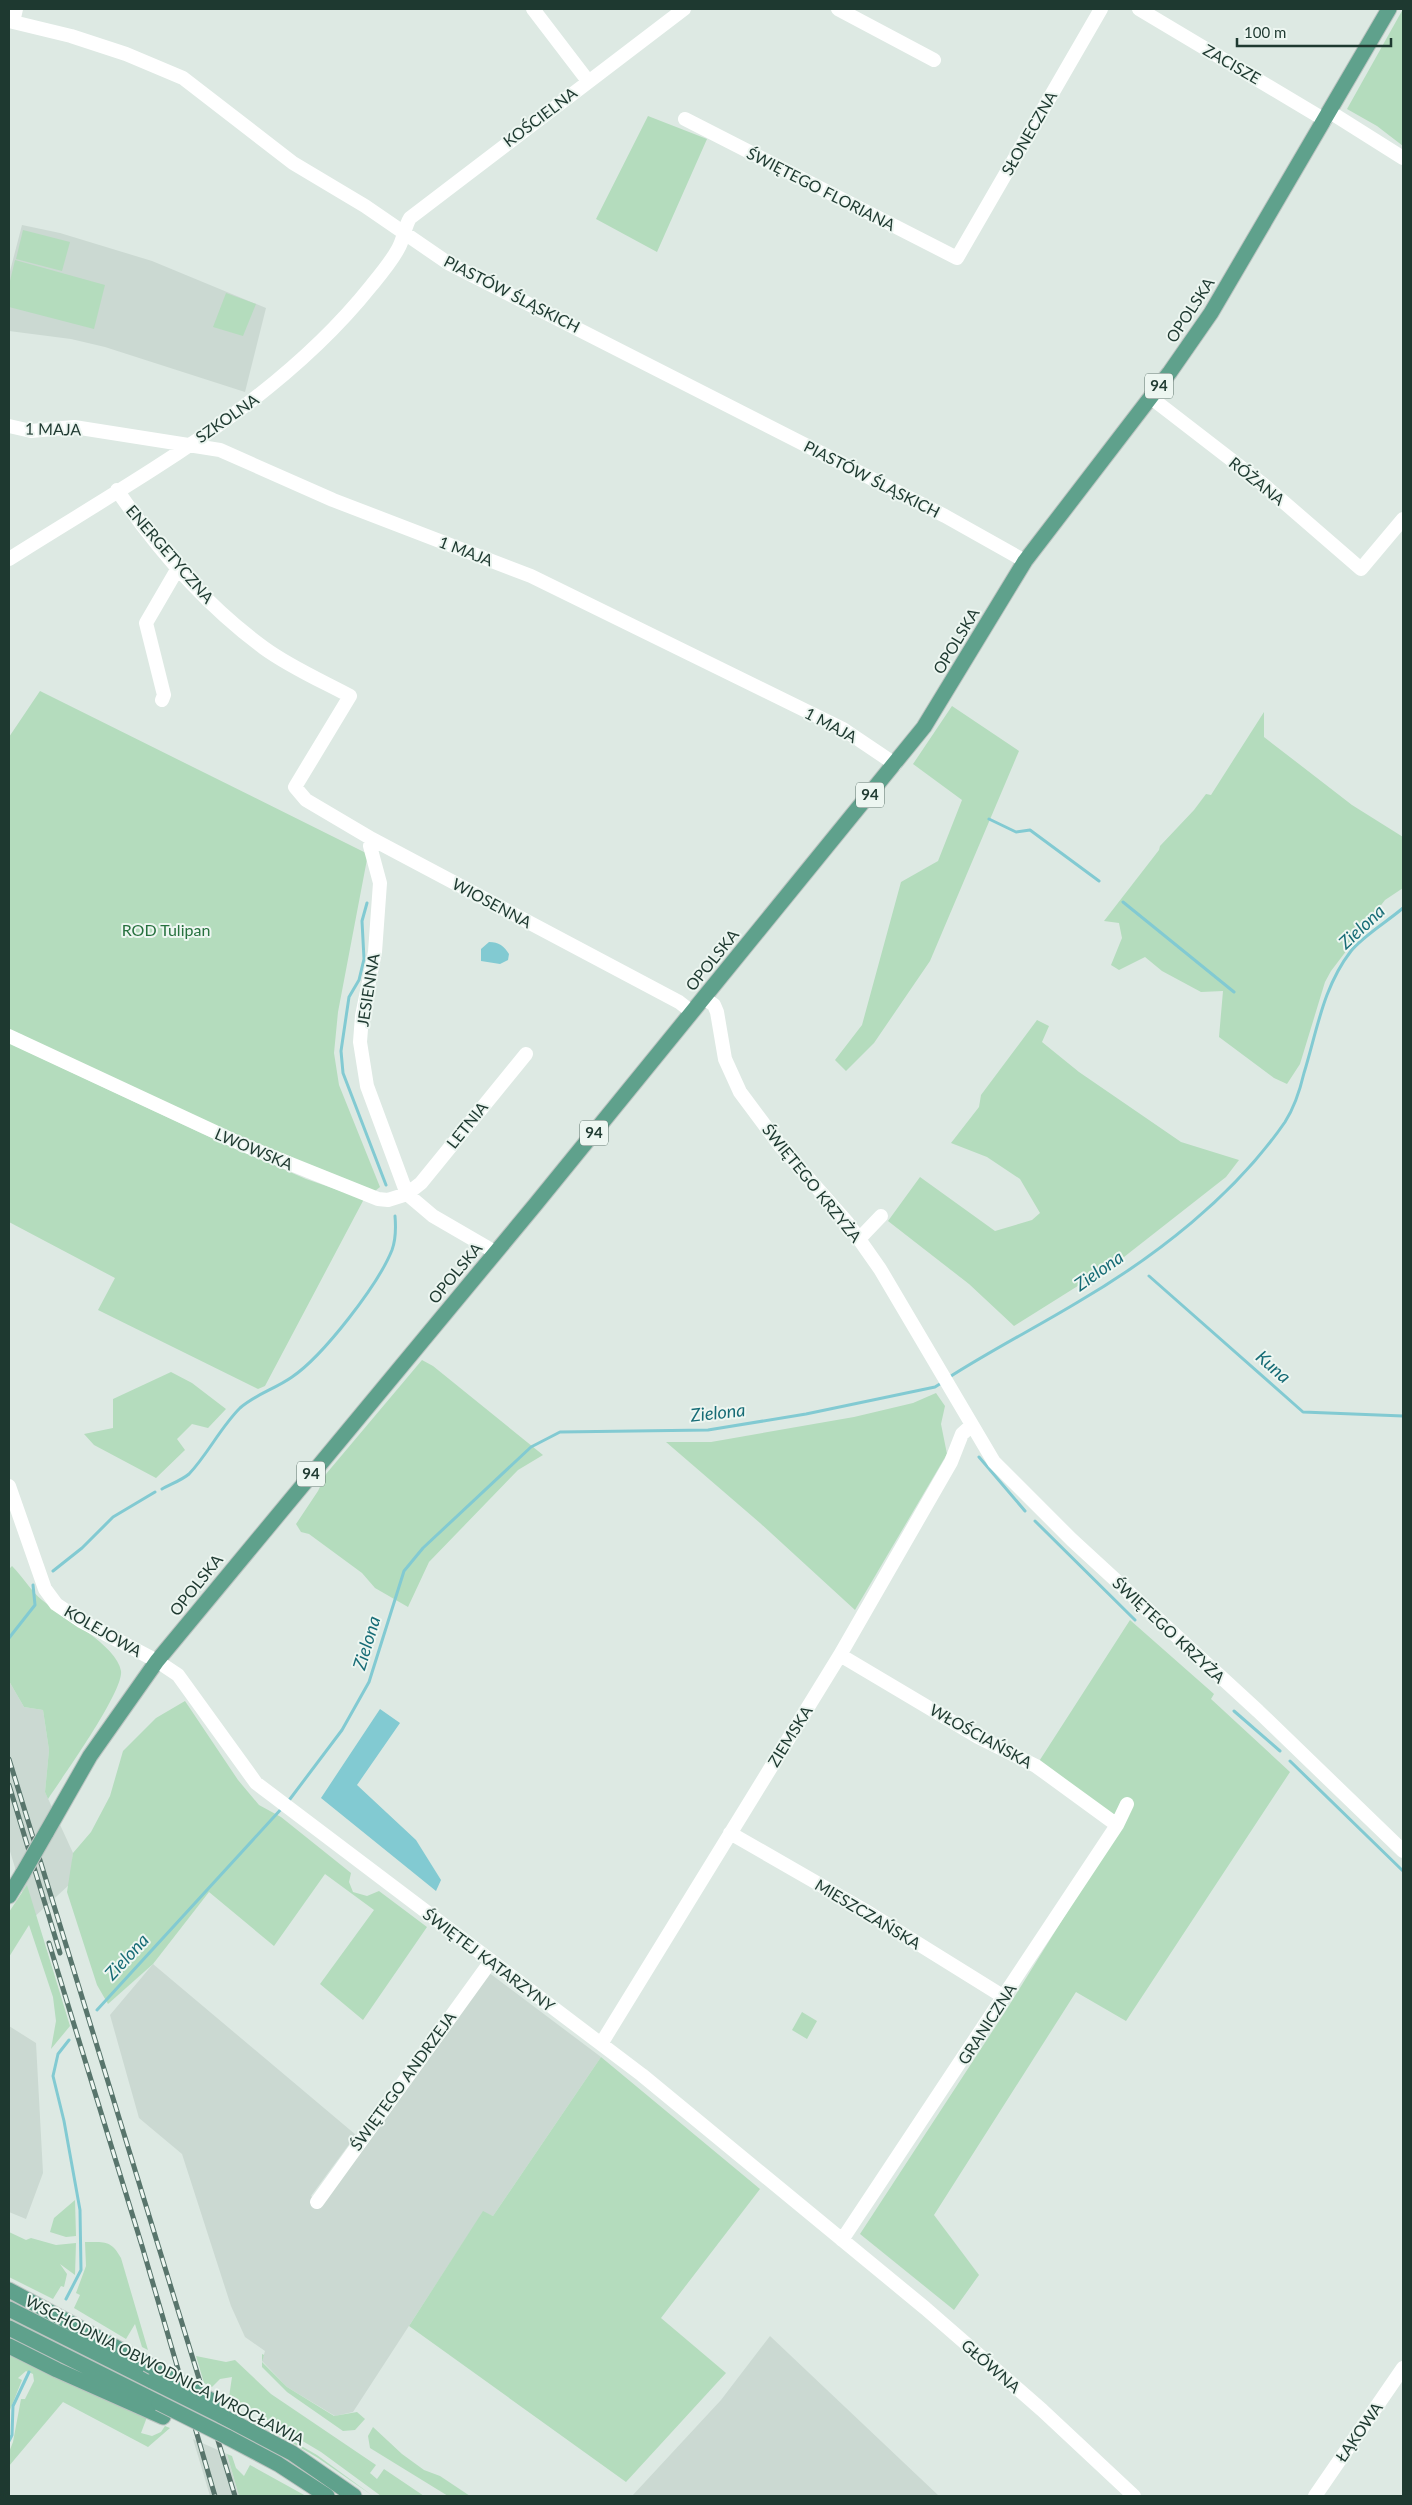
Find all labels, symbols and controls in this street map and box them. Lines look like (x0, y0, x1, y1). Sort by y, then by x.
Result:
scale bar (1237, 15, 1391, 47)
text: 100 m (1244, 23, 1286, 41)
street label: ZACISZE (1200, 40, 1264, 88)
street label: KOŚCIELNA (499, 83, 580, 150)
street label: SŁONECZNA (997, 87, 1060, 178)
street label: ŚWIĘTEGO FLORIANA (744, 143, 899, 234)
street label: PIASTÓW ŚLĄSKICH (441, 251, 583, 336)
street label: OPOLSKA (1162, 274, 1218, 346)
road number: 94 (1145, 374, 1173, 398)
street label: SZKOLNA (192, 389, 262, 446)
street label: 1 MAJA (25, 419, 82, 438)
street label: PIASTÓW ŚLĄSKICH (801, 436, 943, 521)
street label: RÓŻANA (1226, 452, 1289, 509)
street label: ENERGETYCZNA (123, 501, 218, 607)
street label: 1 MAJA (436, 532, 496, 570)
street label: OPOLSKA (928, 604, 983, 677)
street label: 1 MAJA (802, 703, 861, 746)
road number: 94 (856, 782, 884, 808)
street label: WIOSENNA (449, 874, 535, 931)
water label: Zielona (1333, 900, 1389, 954)
park label: ROD Tulipan (122, 920, 210, 939)
street label: OPOLSKA (681, 925, 742, 994)
street label: JESIENNA (352, 952, 383, 1028)
street label: LETNIA (442, 1097, 491, 1152)
road number: 94 (580, 1120, 608, 1146)
street label: ŚWIĘTEGO KRZYŻA (759, 1120, 866, 1246)
street label: LWOWSKA (212, 1124, 296, 1174)
street label: OPOLSKA (424, 1238, 486, 1307)
water label: Zielona (1069, 1245, 1127, 1296)
water label: Kuna (1252, 1345, 1296, 1387)
water label: Zielona (688, 1398, 746, 1426)
road number: 94 (297, 1462, 325, 1486)
street label: OPOLSKA (165, 1550, 226, 1619)
street label: ŚWIĘTEGO KRZYŻA (1109, 1573, 1230, 1687)
street label: KOLEJOWA (61, 1601, 146, 1660)
water label: Zielona (347, 1613, 385, 1673)
street label: WŁOŚCIAŃSKA (927, 1700, 1036, 1772)
street label: ZIEMSKA (763, 1702, 816, 1770)
street label: MIESZCZAŃSKA (812, 1874, 925, 1953)
street label: ŚWIĘTEJ KATARZYNY (420, 1904, 559, 2015)
water label: Zielona (99, 1929, 153, 1985)
street label: GRANICZNA (953, 1980, 1020, 2068)
street label: ŚWIĘTEGO ANDRZEJA (346, 2007, 459, 2154)
street label: WSCHODNIA OBWODNICA WROCŁAWIA (23, 2291, 308, 2449)
street label: GŁÓWNA (958, 2335, 1025, 2396)
street label: ŁĄKOWA (1331, 2398, 1386, 2465)

